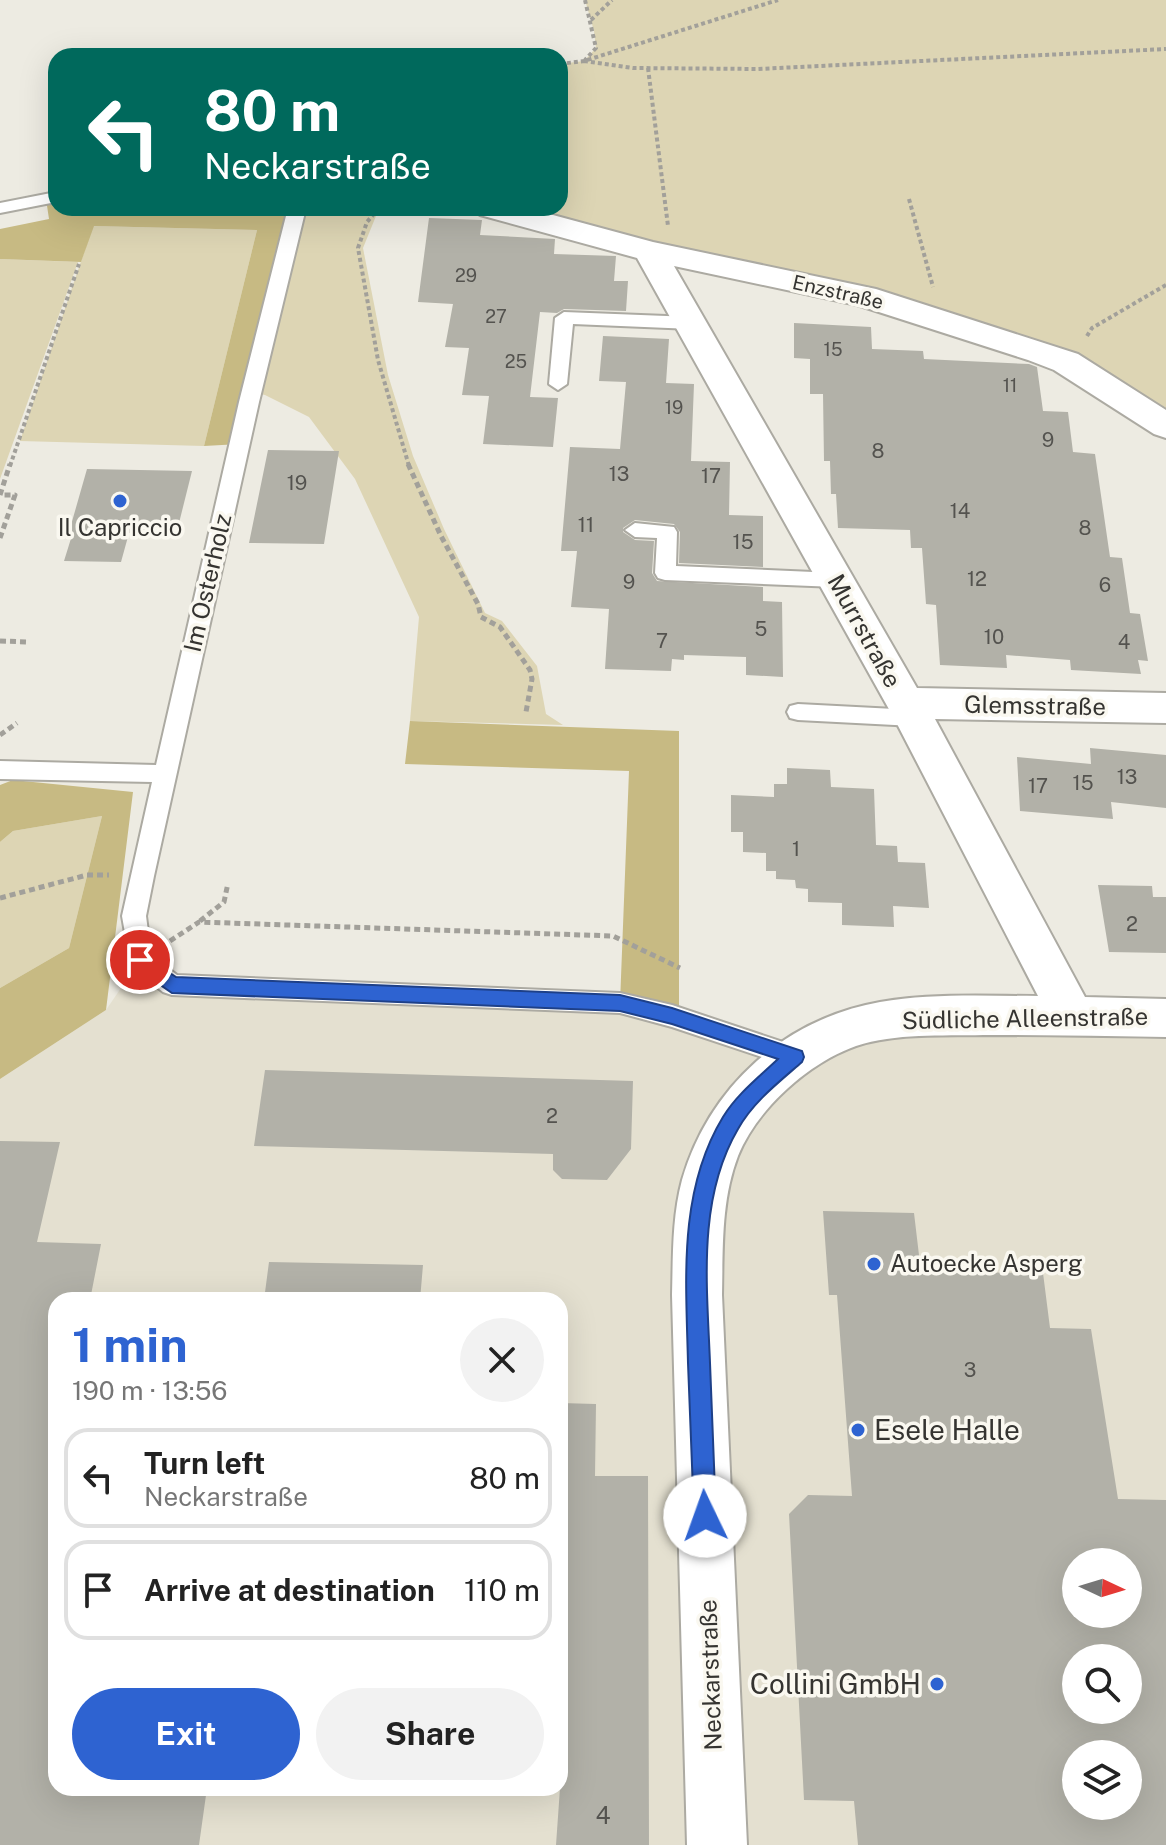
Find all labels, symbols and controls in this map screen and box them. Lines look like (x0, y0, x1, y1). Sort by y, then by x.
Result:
text: 80 m (204, 78, 340, 144)
icon: left (72, 80, 176, 184)
text: Neckarstraße (204, 145, 431, 187)
house number: 29 (455, 265, 477, 286)
street label: Enzstraße (790, 270, 886, 314)
house number: 27 (485, 306, 507, 327)
house number: 15 (824, 339, 842, 360)
house number: 25 (505, 351, 527, 372)
house number: 11 (1003, 375, 1017, 396)
house number: 19 (665, 397, 683, 418)
house number: 9 (1042, 428, 1054, 452)
house number: 8 (872, 439, 884, 463)
house number: 13 (609, 462, 629, 486)
house number: 17 (701, 464, 721, 488)
house number: 19 (287, 471, 307, 495)
marker: Il Capriccio (111, 492, 129, 510)
house number: 14 (950, 499, 970, 523)
street label: Im Osterholz (178, 511, 237, 655)
place label: Il Capriccio (58, 513, 182, 541)
house number: 11 (578, 513, 594, 537)
house number: 8 (1079, 516, 1091, 540)
house number: 15 (733, 530, 753, 554)
house number: 12 (967, 567, 987, 591)
street label: Murrstraße (822, 569, 907, 692)
house number: 9 (623, 570, 635, 594)
house number: 6 (1099, 573, 1111, 597)
house number: 5 (755, 617, 767, 641)
house number: 10 (984, 625, 1004, 649)
house number: 7 (656, 629, 668, 653)
house number: 4 (1118, 630, 1130, 654)
street label: Glemsstraße (964, 690, 1106, 720)
house number: 13 (1117, 765, 1137, 789)
house number: 15 (1073, 771, 1093, 795)
house number: 17 (1028, 774, 1048, 798)
house number: 1 (792, 837, 800, 861)
house number: 2 (1126, 912, 1138, 936)
pin (106, 926, 174, 994)
icon: arrive (118, 938, 162, 982)
street label: Südliche Alleenstraße (902, 1002, 1148, 1034)
house number: 2 (546, 1104, 558, 1128)
place label: Autoecke Asperg (890, 1249, 1083, 1277)
marker: Autoecke Asperg (865, 1255, 883, 1273)
text: 1 min (72, 1316, 188, 1373)
button: close (460, 1318, 544, 1402)
house number: 3 (964, 1358, 976, 1382)
text: 190 m · 13:56 (72, 1375, 227, 1406)
place label: Esele Halle (874, 1413, 1020, 1446)
marker: Esele Halle (849, 1421, 867, 1439)
text: Turn left (144, 1445, 265, 1481)
icon: left (76, 1456, 120, 1500)
text: 80 m (469, 1460, 540, 1496)
position arrow (663, 1474, 747, 1558)
text: Neckarstraße (144, 1481, 308, 1512)
north arrow (1062, 1548, 1142, 1628)
map controls (1062, 1548, 1142, 1820)
icon: arrive (76, 1568, 120, 1612)
text: Arrive at destination (144, 1572, 435, 1608)
text: 110 m (464, 1572, 540, 1608)
street label: Neckarstraße (693, 1599, 727, 1751)
button: search (1062, 1644, 1142, 1724)
place label: Collini GmbH (750, 1667, 921, 1700)
marker: Collini GmbH (928, 1675, 946, 1693)
button: Exit (72, 1688, 300, 1780)
button: Share (316, 1688, 544, 1780)
button: layers (1062, 1740, 1142, 1820)
house number: 4 (595, 1801, 611, 1829)

